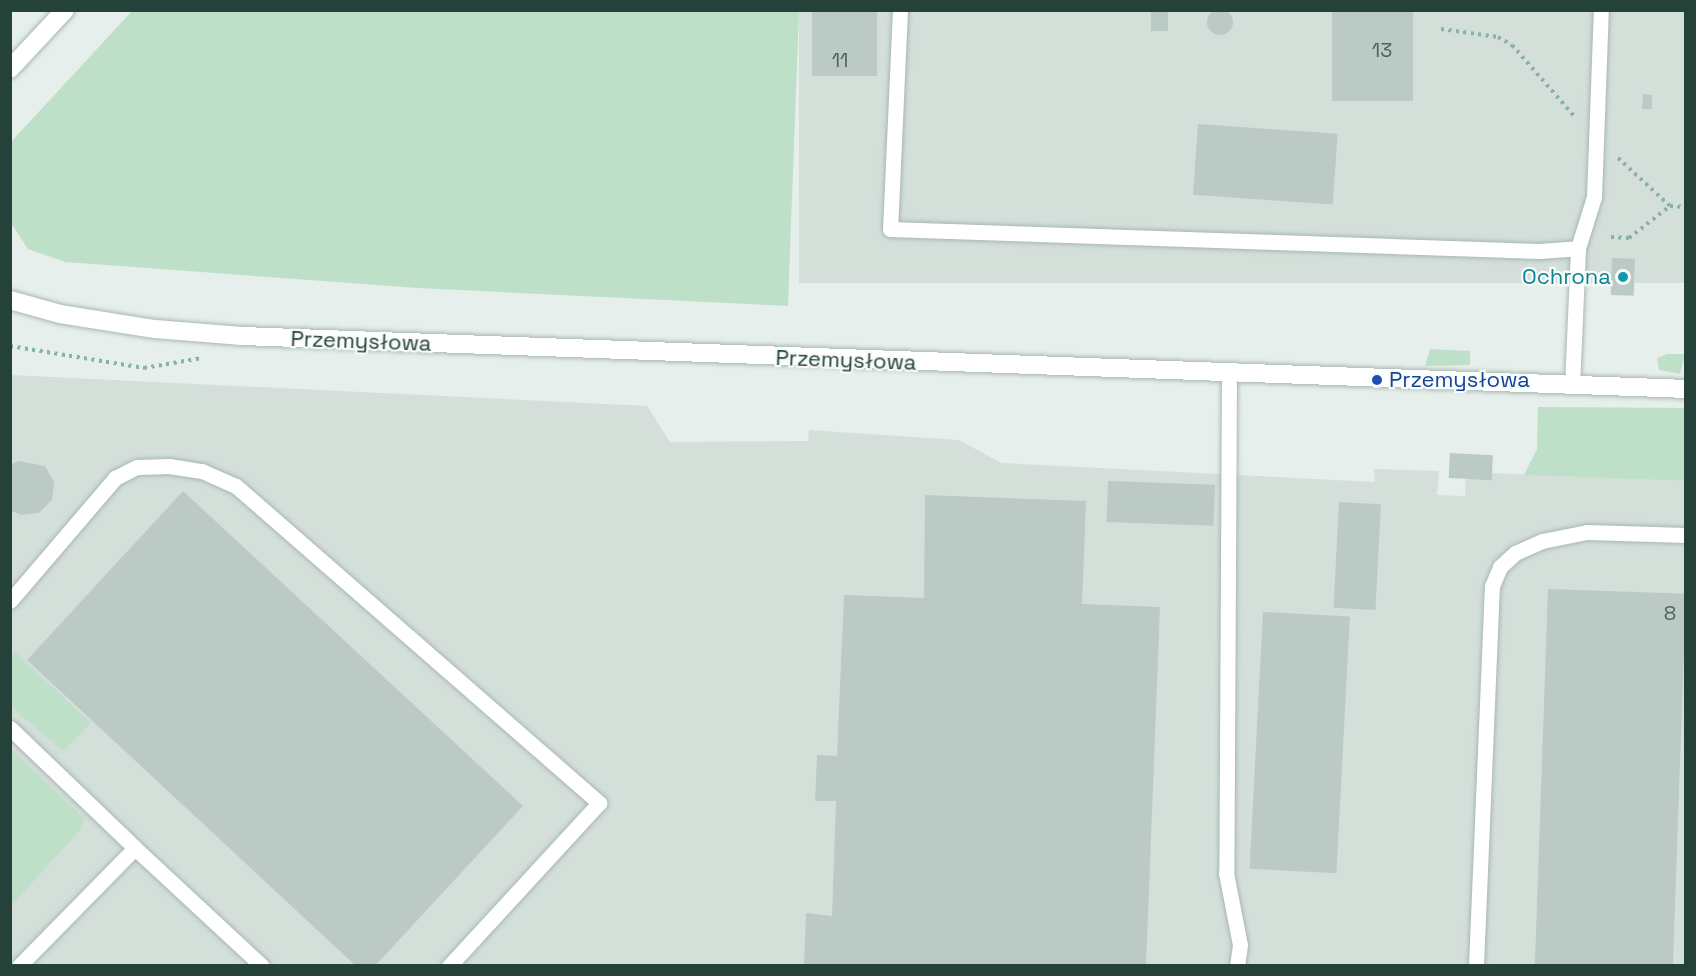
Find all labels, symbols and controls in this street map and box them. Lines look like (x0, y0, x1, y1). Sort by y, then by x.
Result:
house number: 13 (1372, 38, 1392, 62)
house number: 11 (832, 48, 848, 72)
place label: Ochrona (1522, 264, 1611, 290)
marker: Ochrona (1616, 270, 1630, 284)
street label: Przemysłowa (290, 325, 432, 357)
street label: Przemysłowa (775, 344, 917, 376)
place label: Przemysłowa (1389, 367, 1530, 393)
marker: Przemysłowa (1370, 373, 1384, 387)
house number: 8 (1664, 601, 1676, 625)

